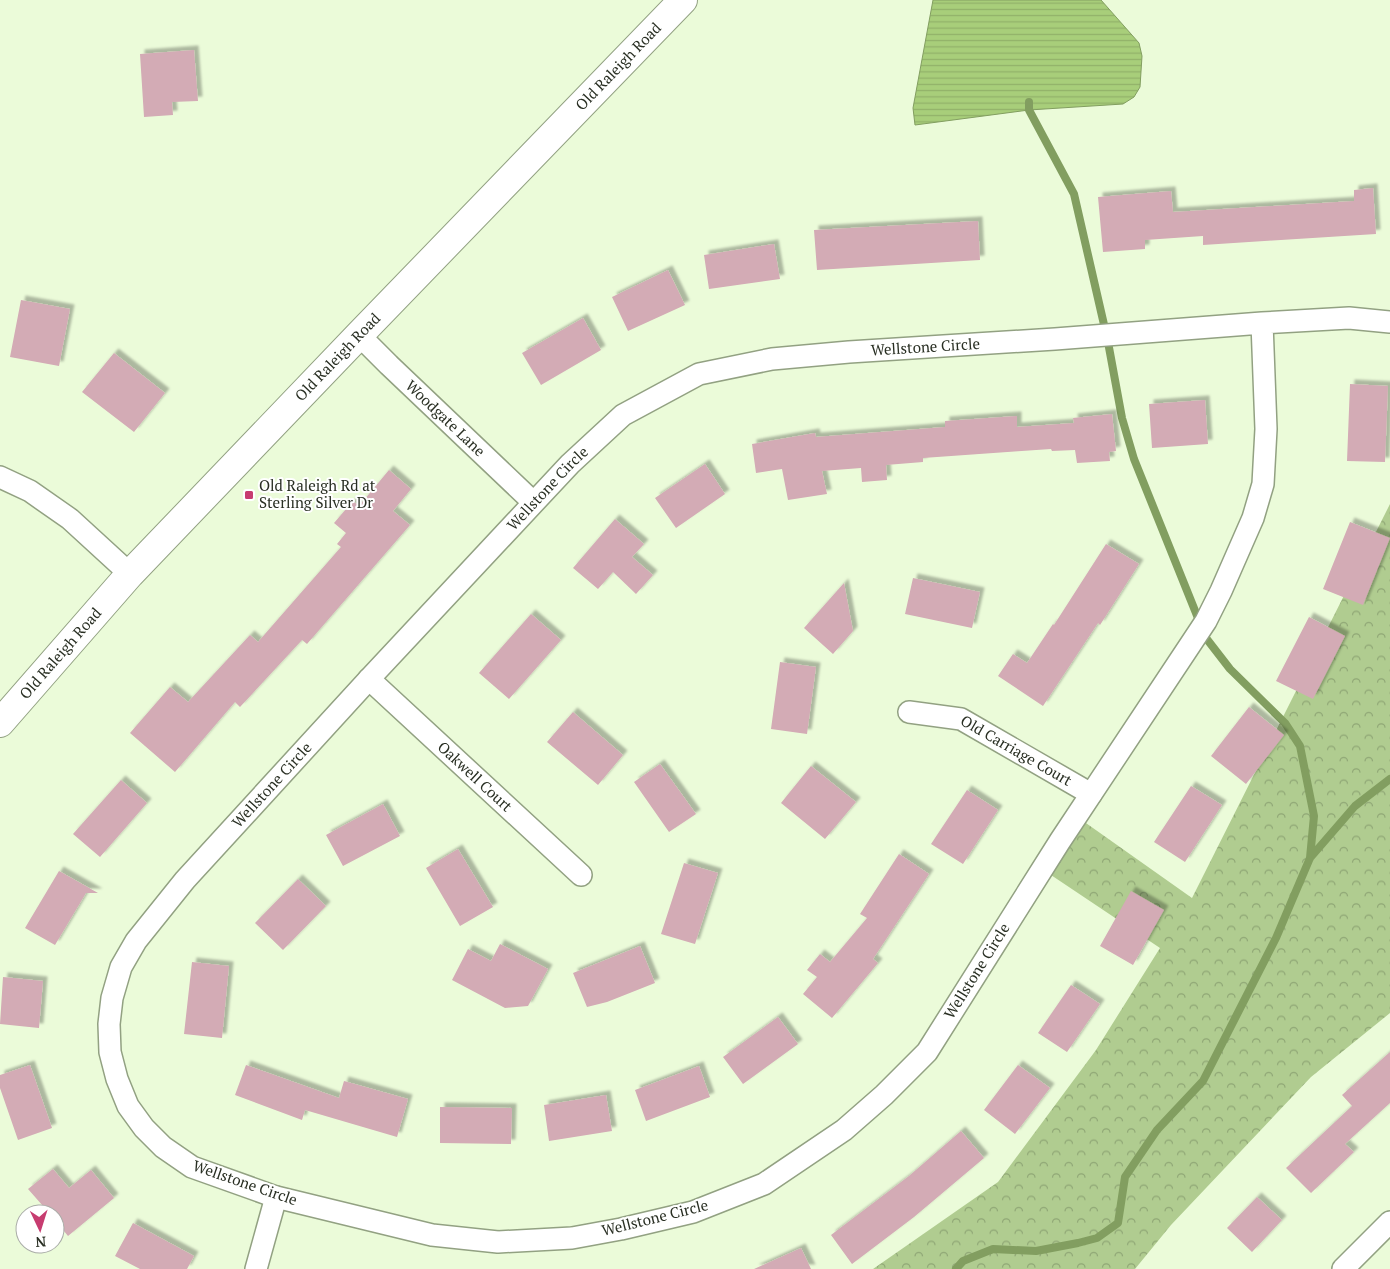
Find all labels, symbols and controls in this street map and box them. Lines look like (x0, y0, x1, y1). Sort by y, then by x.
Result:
street label: Old Raleigh Road (571, 18, 665, 114)
street label: Old Raleigh Road (290, 308, 384, 405)
street label: Wellstone Circle (870, 333, 980, 360)
street label: Woodgate Lane (402, 375, 490, 460)
street label: Wellstone Circle (502, 441, 592, 534)
place label: Old Raleigh Rd at Sterling Silver Dr (259, 475, 376, 512)
marker: Old Raleigh Rd at Sterling Silver Dr (243, 489, 255, 501)
street label: Old Raleigh Road (14, 603, 105, 703)
street label: Old Carriage Court (957, 710, 1076, 790)
street label: Oakwell Court (434, 736, 517, 816)
street label: Wellstone Circle (227, 737, 315, 831)
street label: Wellstone Circle (939, 919, 1014, 1022)
street label: Wellstone Circle (191, 1155, 300, 1209)
street label: Wellstone Circle (599, 1194, 710, 1240)
north arrow (15, 1204, 65, 1254)
text: N (35, 1233, 47, 1252)

